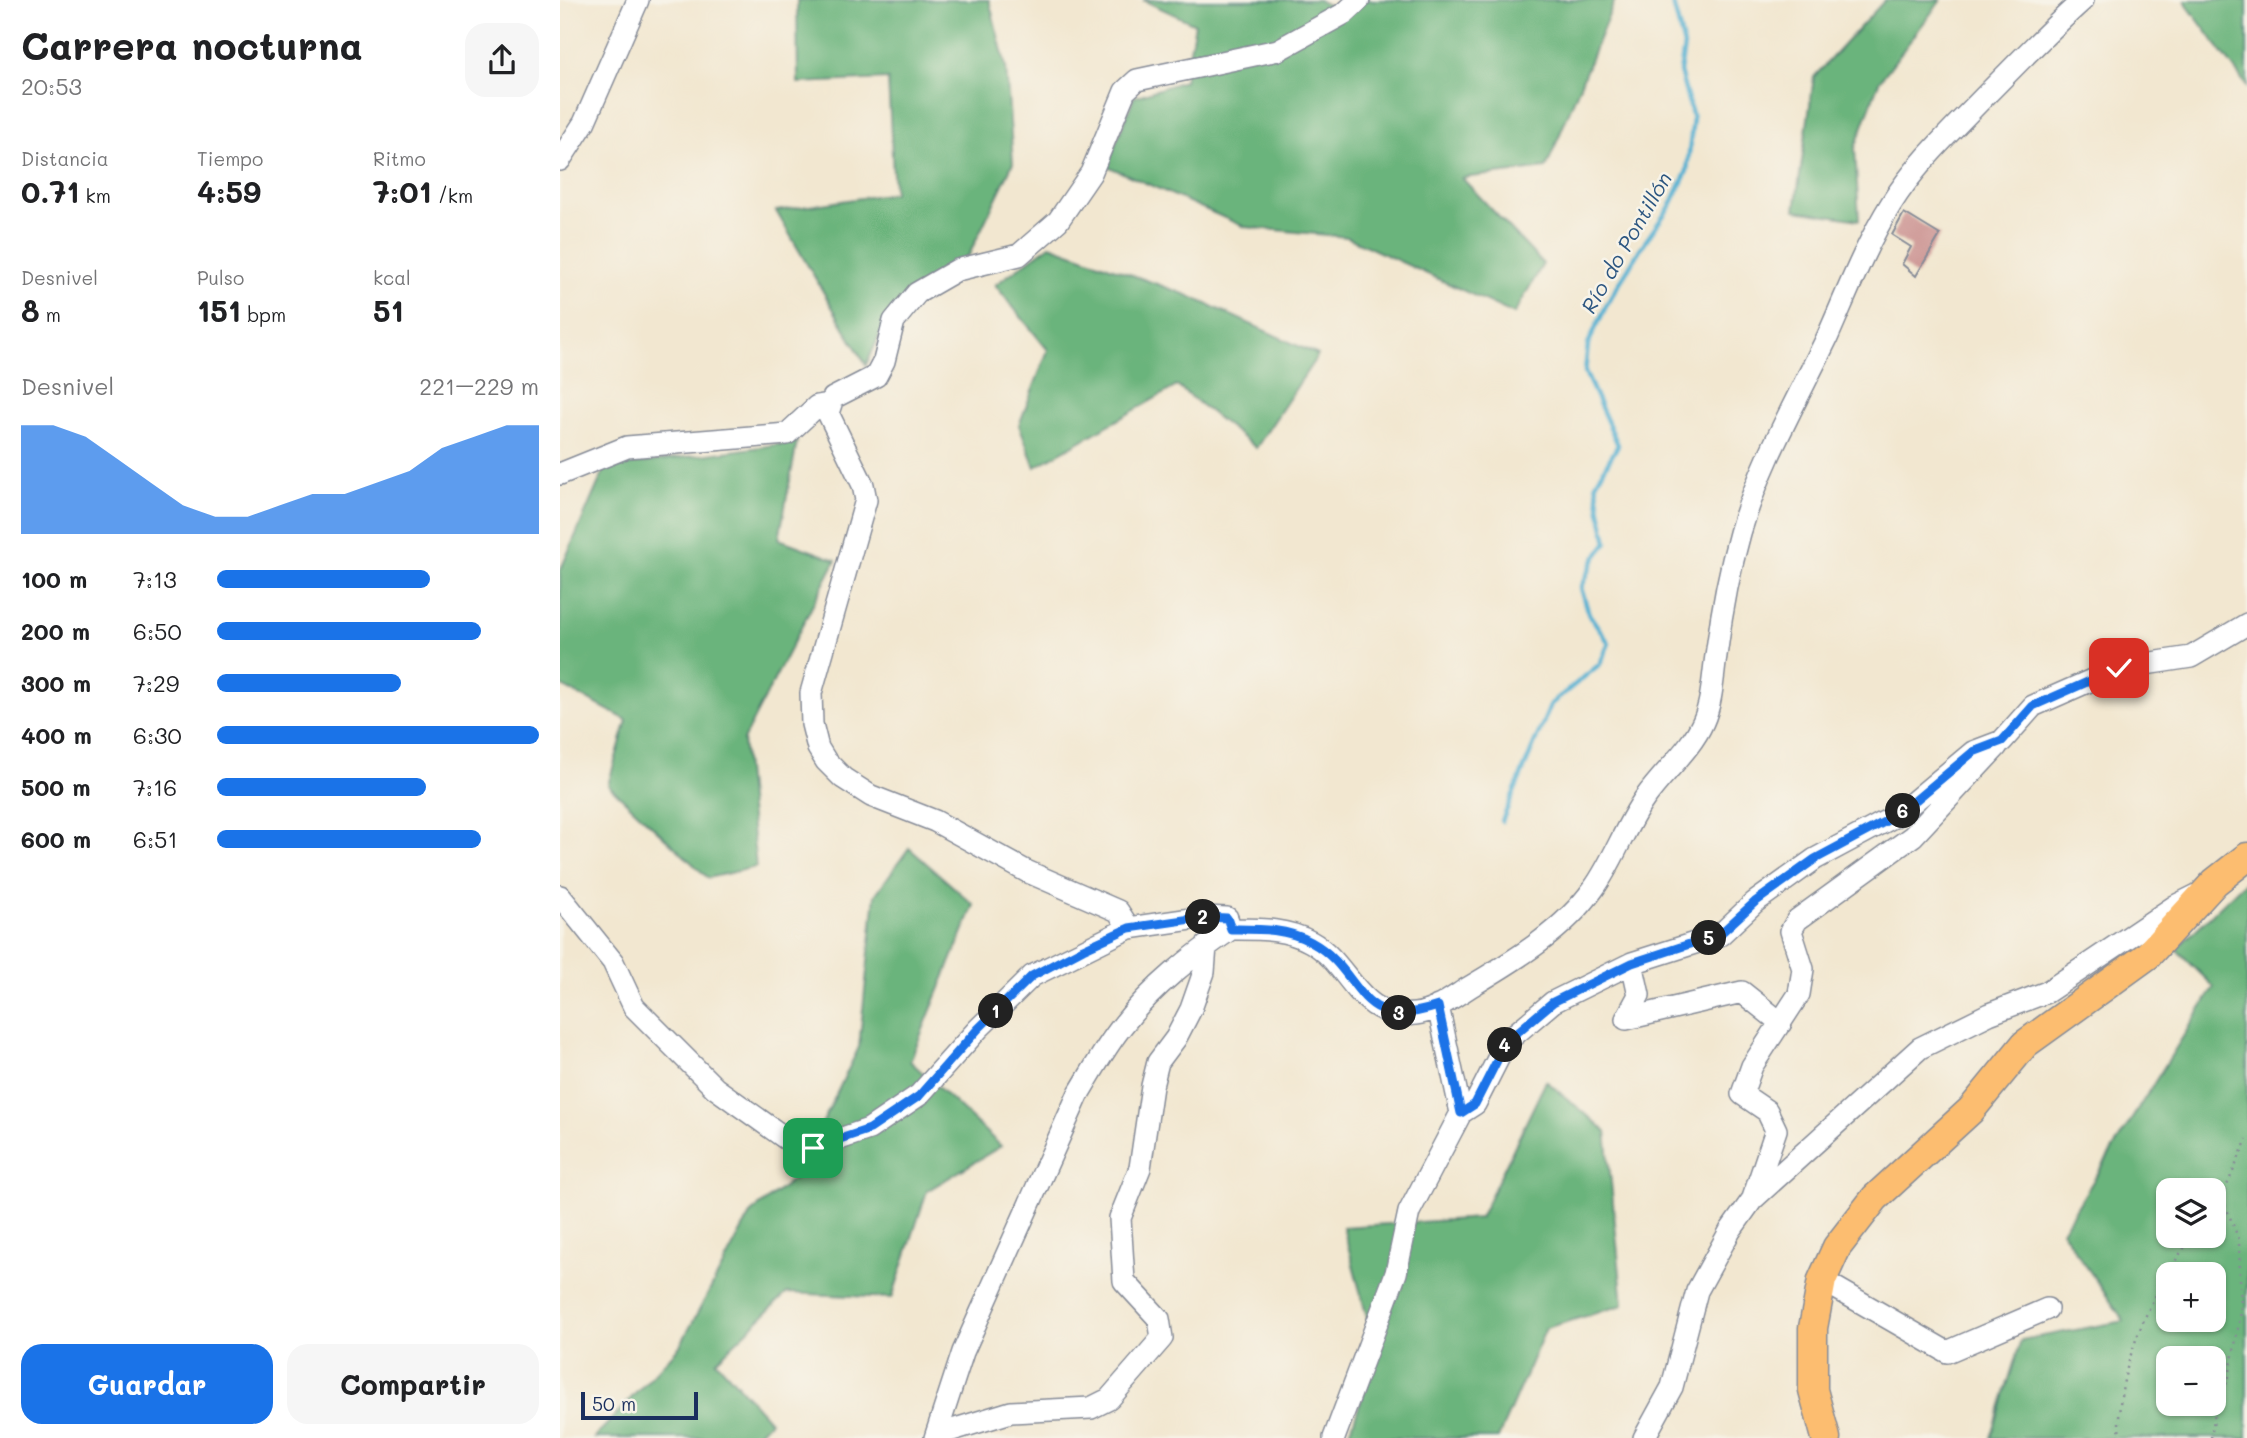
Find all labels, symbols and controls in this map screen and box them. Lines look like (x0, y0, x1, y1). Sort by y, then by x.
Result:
text: Carrera nocturna (21, 20, 363, 70)
button: share (465, 23, 539, 97)
text: 20:53 (21, 71, 82, 101)
text: Distancia (21, 146, 109, 171)
text: Tiempo (197, 146, 263, 171)
text: Ritmo (373, 146, 426, 171)
water label: Río do Pontillón (1574, 167, 1677, 318)
text: 0.71 (21, 171, 80, 211)
text: 4:59 (197, 171, 261, 211)
text: 7:01 (373, 171, 432, 211)
text: km (80, 183, 111, 208)
text: /km (432, 183, 473, 208)
text: Desnivel (21, 265, 98, 290)
text: Pulso (197, 265, 244, 290)
text: kcal (373, 265, 411, 290)
text: 8 (21, 290, 40, 330)
text: 151 (197, 290, 241, 330)
text: 51 (373, 290, 404, 330)
text: m (40, 302, 61, 327)
text: bpm (241, 302, 286, 327)
text: Desnivel (21, 371, 114, 401)
text: 221–229 m (419, 371, 539, 401)
text: 100 m (21, 564, 87, 594)
text: 7:13 (133, 564, 177, 594)
text: 200 m (21, 616, 90, 646)
text: 6:50 (133, 616, 182, 646)
pin (2089, 638, 2149, 698)
icon: check (2100, 649, 2138, 687)
text: 300 m (21, 668, 91, 698)
text: 7:29 (133, 668, 179, 698)
text: 400 m (21, 720, 92, 750)
text: 6:30 (133, 720, 182, 750)
text: 500 m (21, 772, 91, 802)
text: 7:16 (133, 772, 177, 802)
pin: 6 (1886, 794, 1920, 828)
text: 6 (1897, 798, 1908, 823)
text: 600 m (21, 824, 91, 854)
text: 6:51 (133, 824, 178, 854)
pin: 2 (1186, 900, 1220, 934)
text: 2 (1197, 904, 1208, 929)
pin: 5 (1692, 920, 1726, 956)
text: 5 (1703, 925, 1714, 950)
pin: 1 (978, 993, 1013, 1028)
pin: 3 (1382, 996, 1416, 1030)
text: 1 (991, 998, 1000, 1023)
text: 3 (1393, 1000, 1404, 1025)
pin: 4 (1488, 1028, 1522, 1062)
text: 4 (1498, 1032, 1511, 1057)
pin (783, 1118, 843, 1178)
icon: arrive (794, 1129, 832, 1167)
map controls (2156, 1178, 2226, 1416)
button: layers (2156, 1178, 2226, 1248)
button: + (2156, 1262, 2226, 1332)
button: Guardar (21, 1344, 273, 1424)
button: Compartir (287, 1344, 539, 1424)
button: − (2156, 1346, 2226, 1416)
scale bar (581, 1389, 698, 1421)
text: 50 m (592, 1391, 636, 1416)

